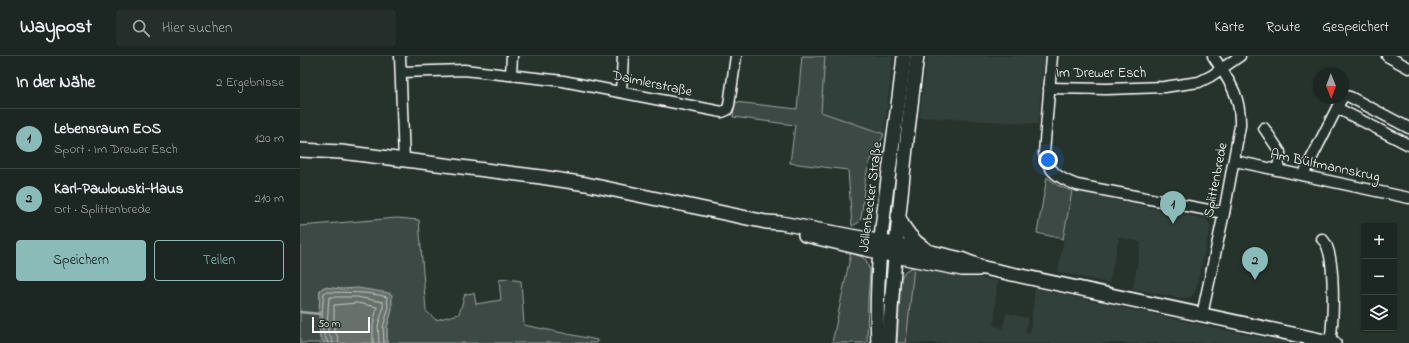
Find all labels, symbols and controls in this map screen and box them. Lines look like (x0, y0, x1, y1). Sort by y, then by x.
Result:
search box (116, 10, 396, 46)
text: Waypost (20, 14, 92, 41)
icon: search (130, 17, 152, 39)
text: Hier suchen (162, 17, 232, 39)
text: Karte (1215, 17, 1244, 38)
text: Route (1266, 17, 1300, 38)
text: Gespeichert (1322, 17, 1389, 38)
street label: Im Drewer Esch (1056, 63, 1146, 84)
street label: Daimlerstraße (609, 65, 695, 103)
north arrow (1313, 68, 1349, 104)
text: In der Nähe (16, 70, 95, 95)
text: 2 Ergebnisse (216, 73, 284, 92)
text: Lebensraum EOS (54, 118, 161, 140)
text: 1 (27, 129, 31, 148)
text: 120 m (254, 129, 284, 148)
text: Sport · Im Drewer Esch (54, 140, 178, 159)
street label: Jöllenbecker Straße (854, 140, 888, 253)
street label: Splittenbrede (1198, 140, 1234, 219)
street label: Am Bültmannskrug (1268, 144, 1382, 189)
your location (1038, 150, 1058, 170)
text: Karl-Pawlowski-Haus (54, 178, 183, 200)
text: 2 (26, 189, 32, 208)
text: 210 m (254, 189, 284, 208)
pin: 1 (1160, 191, 1186, 224)
text: Ort · Splittenbrede (54, 200, 151, 219)
map controls (1361, 223, 1397, 331)
button: + (1361, 223, 1397, 259)
button: Speichern (16, 240, 146, 281)
button: Teilen (154, 240, 284, 281)
pin: 2 (1242, 247, 1268, 280)
button: − (1361, 259, 1397, 295)
button: layers (1361, 295, 1397, 331)
scale bar (312, 315, 370, 334)
text: 50 m (318, 316, 340, 332)

